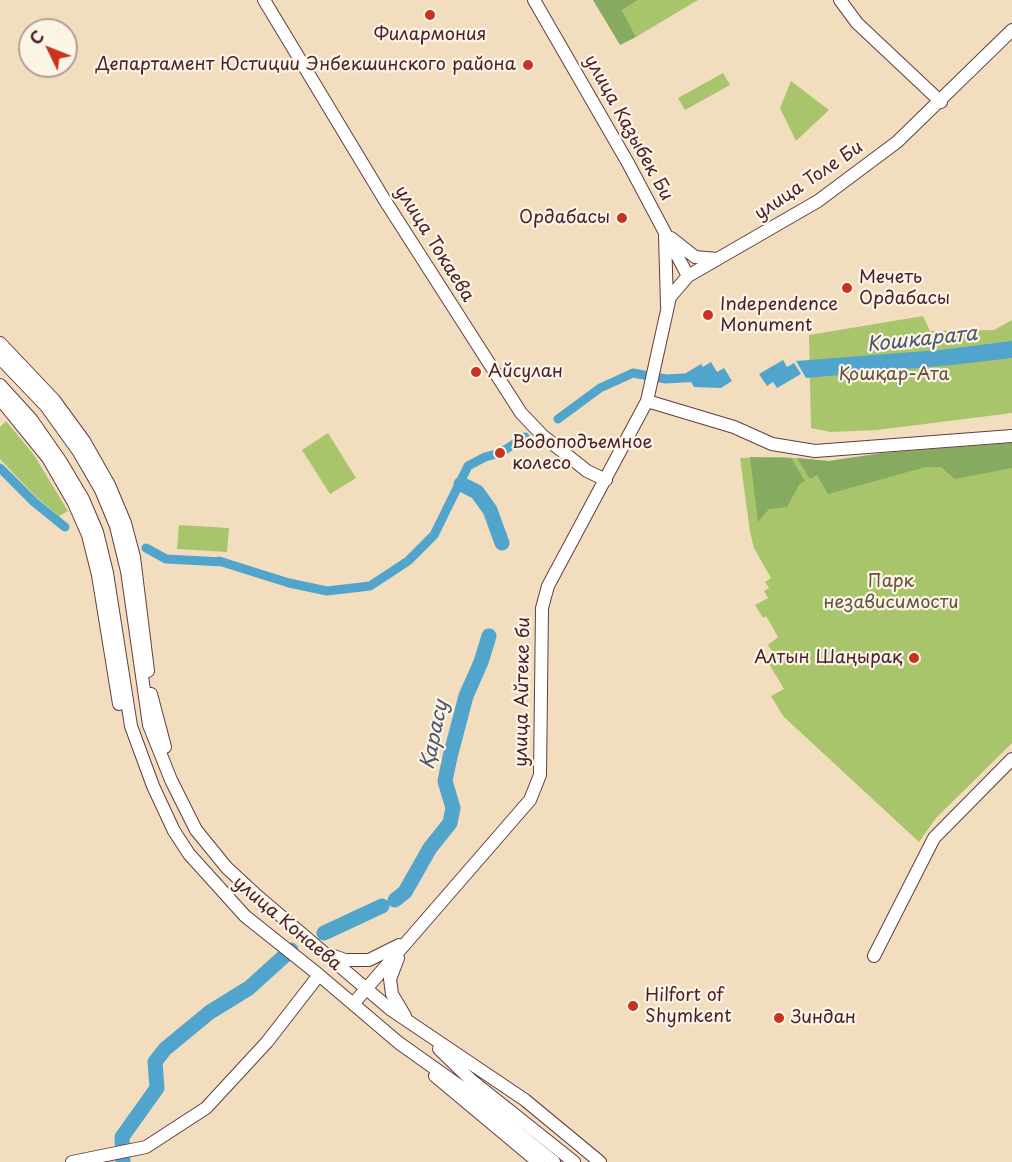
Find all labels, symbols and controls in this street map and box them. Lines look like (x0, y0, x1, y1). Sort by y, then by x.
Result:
marker: Филармония (423, 8, 437, 22)
north arrow (18, 18, 78, 78)
place label: Филармония (374, 24, 486, 46)
text: С (23, 25, 49, 50)
street label: улица Казыбек Би (579, 51, 677, 205)
place label: Департамент Юстиции Энбекшинского района (96, 54, 516, 76)
marker: Департамент Юстиции Энбекшинского района (521, 58, 535, 72)
street label: улица Толе Би (751, 137, 867, 225)
street label: улица Токаева (390, 182, 478, 306)
place label: Ордабасы (519, 207, 610, 229)
marker: Ордабасы (615, 211, 629, 225)
place label: Мечеть Ордабасы (859, 267, 950, 310)
marker: Мечеть Ордабасы (840, 281, 854, 295)
place label: Independence Monument (720, 294, 838, 336)
marker: Independence Monument (701, 308, 715, 322)
water label: Кошкарата (866, 322, 978, 358)
place label: Айсулан (488, 361, 563, 383)
park label: Қошқар-Ата (838, 364, 950, 386)
marker: Айсулан (469, 365, 483, 379)
place label: Водоподъемное колесо (512, 432, 653, 474)
marker: Водоподъемное колесо (493, 446, 507, 460)
park label: Парк независимости (824, 571, 958, 614)
street label: улица Айтеке би (511, 617, 535, 767)
place label: Алтын Шаңырақ (754, 647, 902, 669)
marker: Алтын Шаңырақ (907, 651, 921, 665)
water label: Қарасу (416, 698, 454, 772)
street label: улица Конаева (228, 872, 346, 976)
place label: Hilfort of Shymkent (645, 985, 731, 1028)
marker: Hilfort of Shymkent (626, 999, 640, 1013)
place label: Зиндан (791, 1007, 856, 1029)
marker: Зиндан (772, 1011, 786, 1025)

